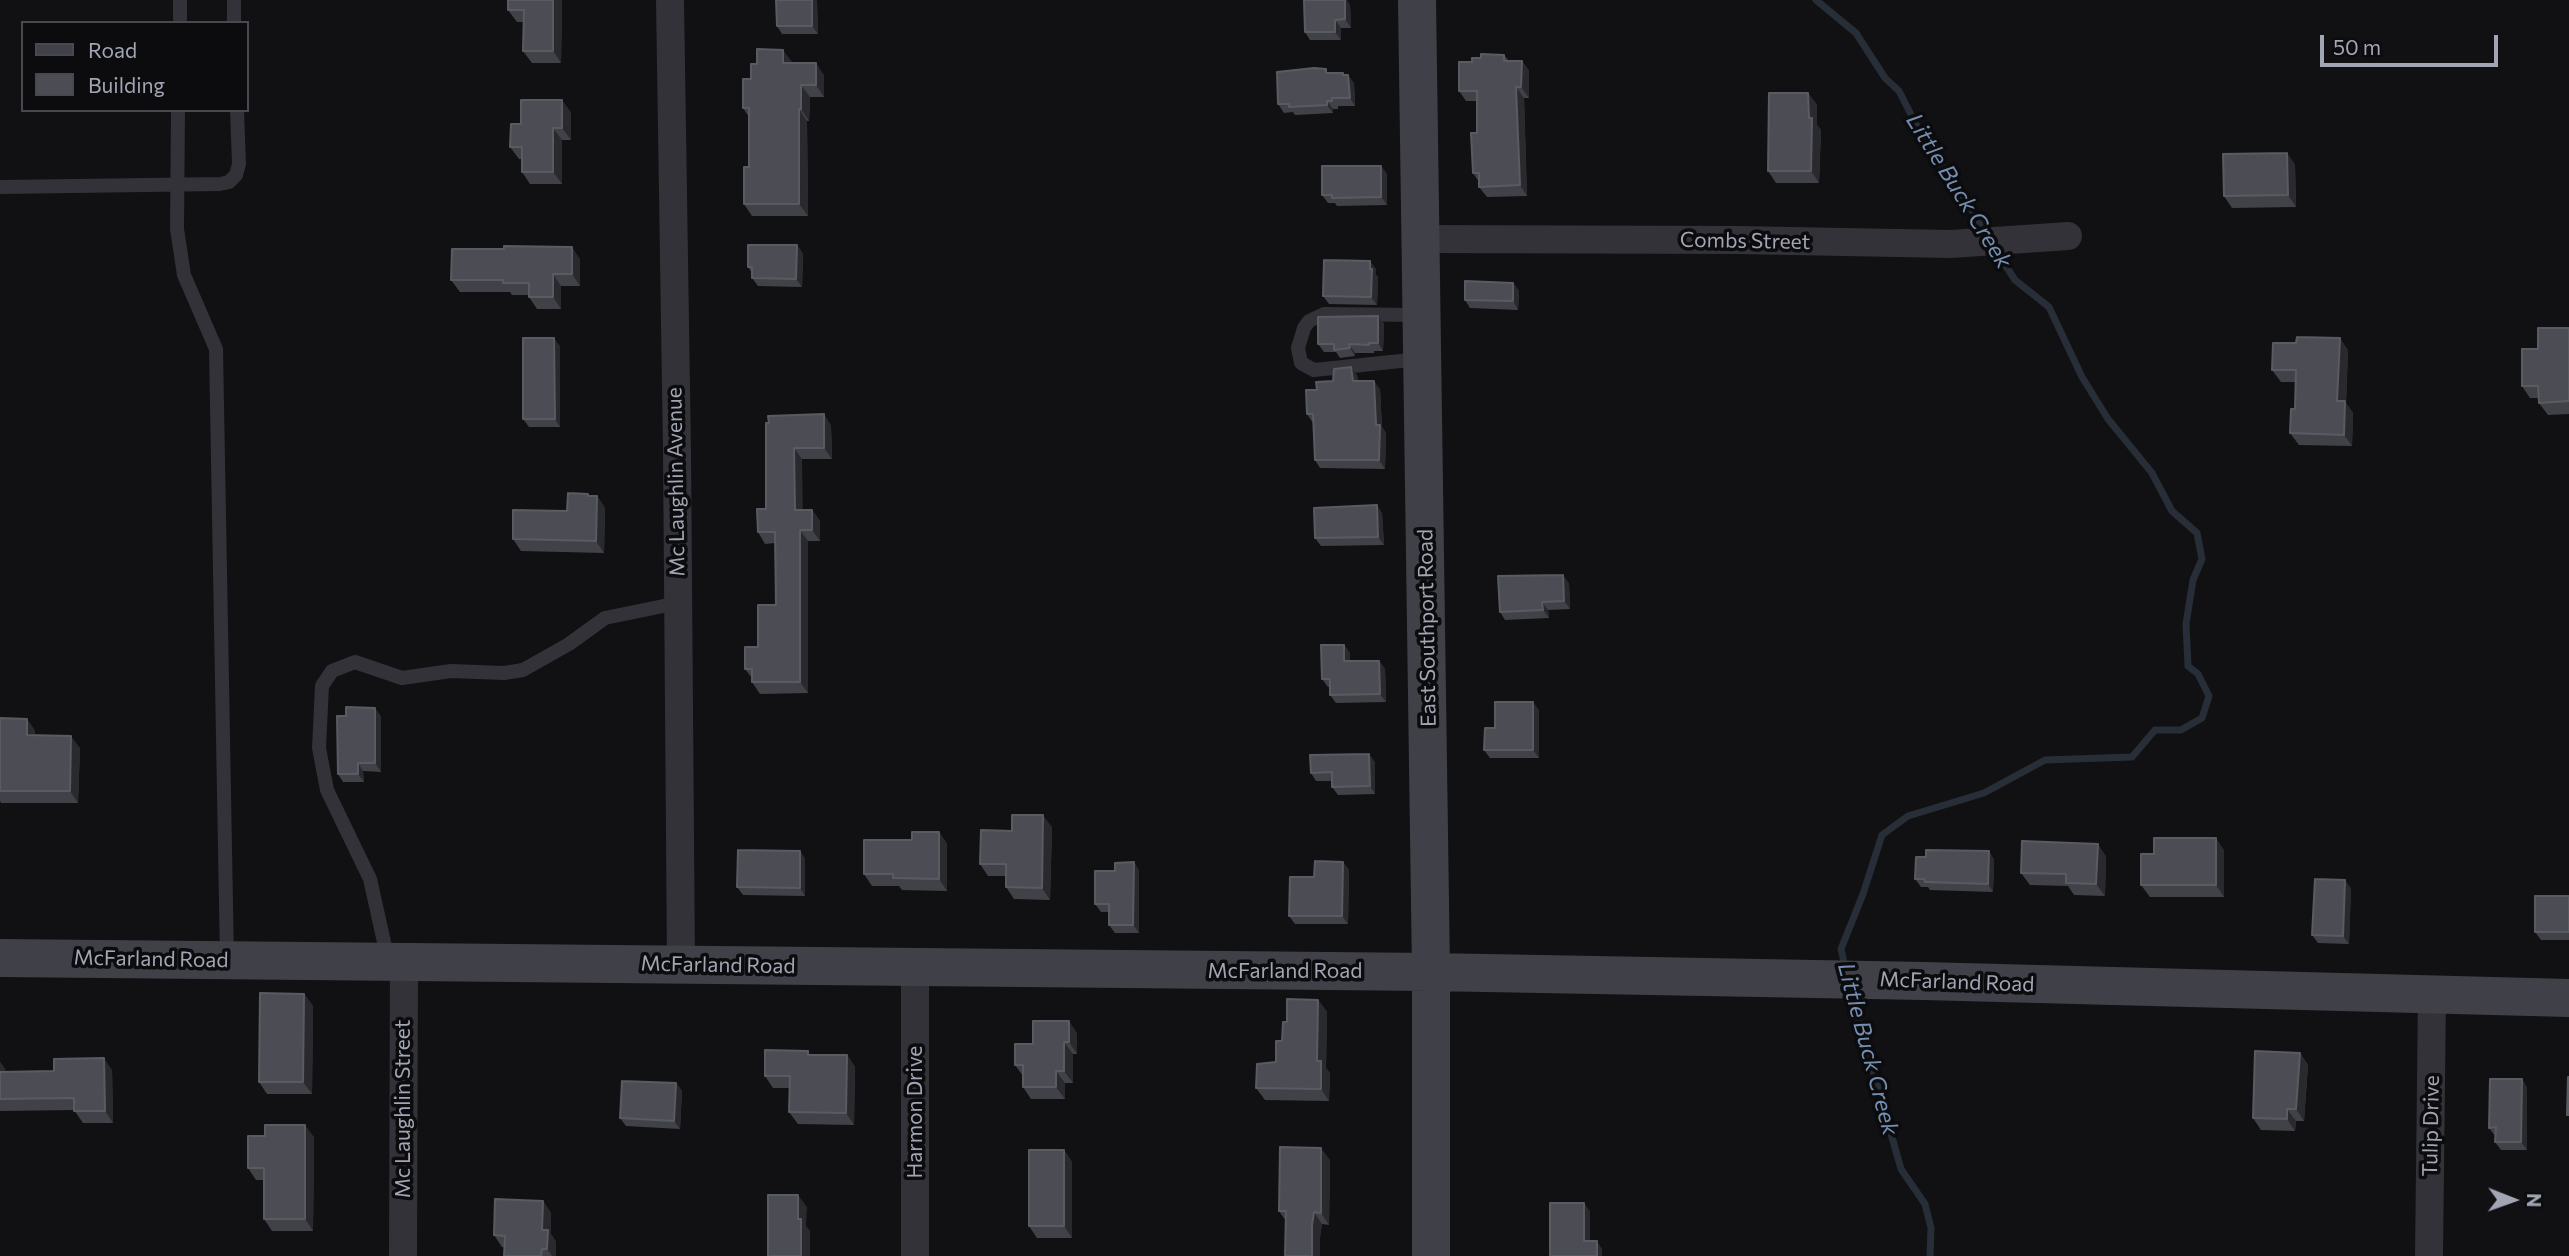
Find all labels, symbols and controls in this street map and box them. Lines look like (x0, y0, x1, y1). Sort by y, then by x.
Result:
legend (21, 21, 248, 112)
scale bar (2324, 21, 2502, 65)
text: 50 m (2333, 34, 2381, 59)
text: Road (88, 37, 137, 62)
text: Building (88, 72, 165, 97)
water label: Little Buck Creek (1900, 108, 2018, 274)
street label: Combs Street (1680, 227, 1810, 255)
street label: Mc Laughlin Avenue (662, 387, 690, 577)
street label: East Southport Road (1413, 529, 1441, 727)
street label: McFarland Road (73, 945, 229, 973)
street label: McFarland Road (640, 951, 796, 979)
street label: McFarland Road (1208, 958, 1362, 984)
water label: Little Buck Creek (1832, 960, 1904, 1138)
street label: McFarland Road (1879, 967, 2035, 997)
street label: Mc Laughlin Street (390, 1020, 416, 1198)
street label: Harmon Drive (902, 1046, 928, 1178)
street label: Tulip Drive (2418, 1075, 2444, 1177)
north arrow (2478, 1165, 2548, 1235)
text: N (2523, 1193, 2546, 1208)

